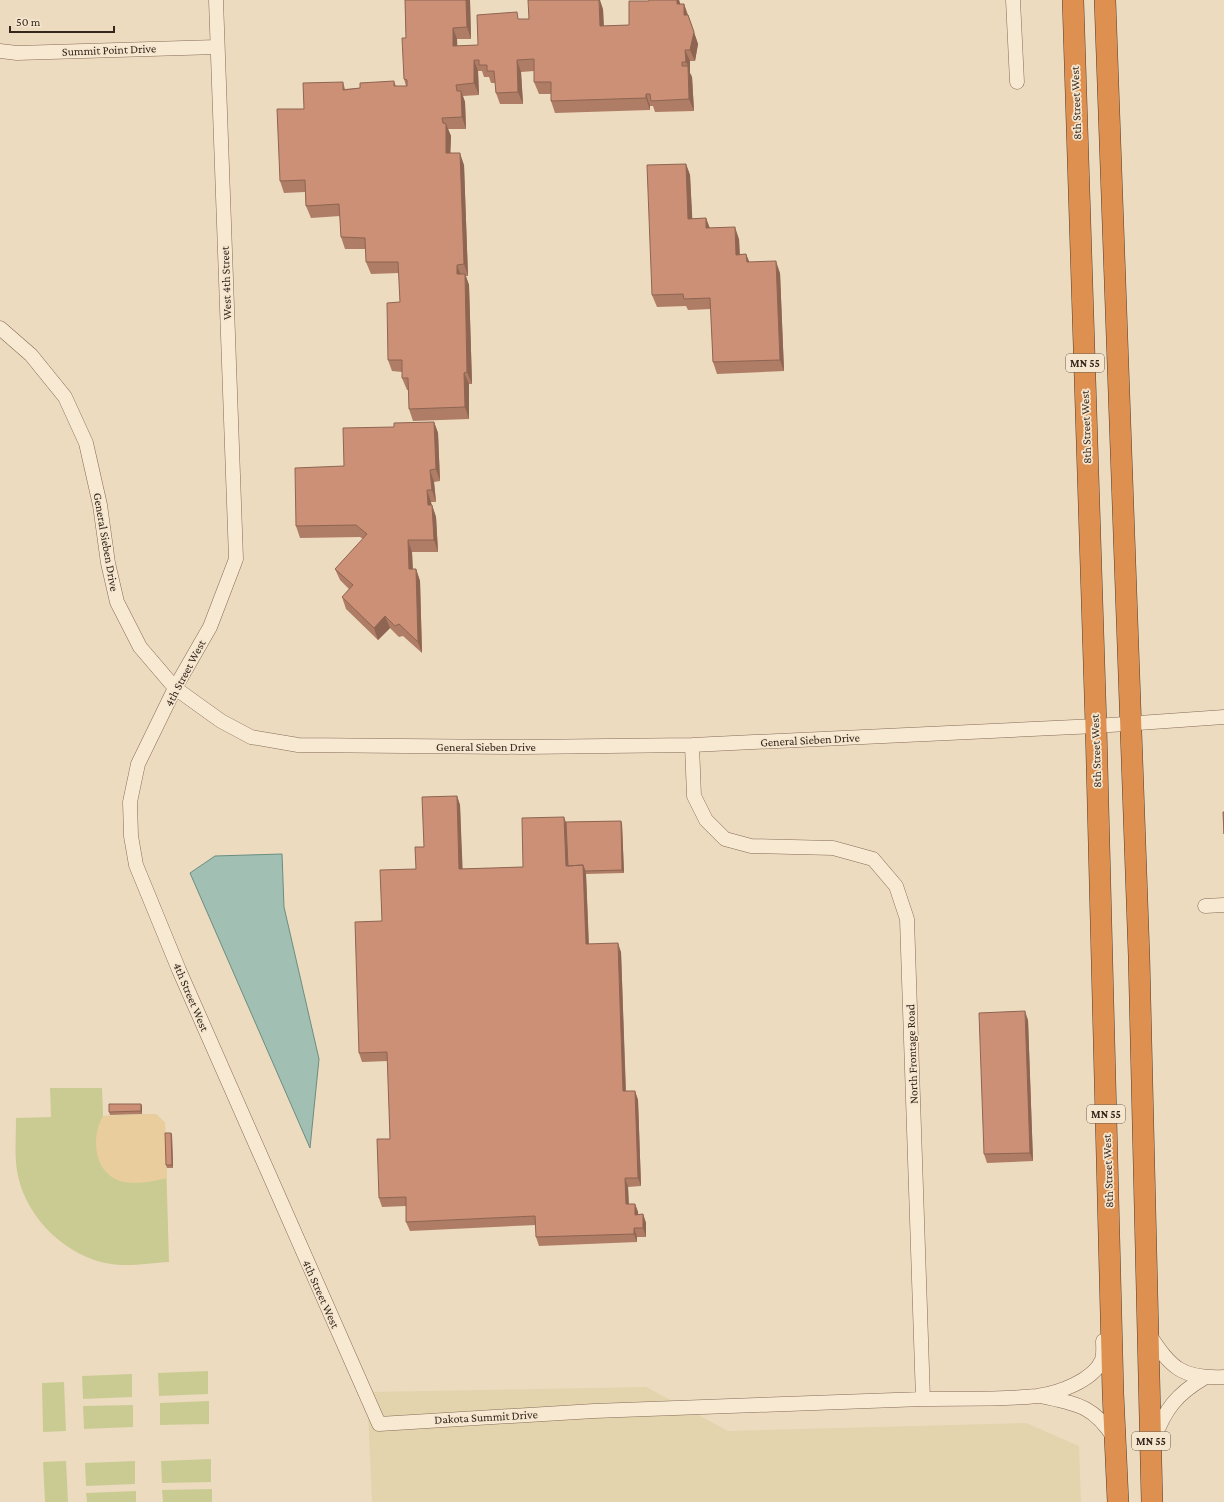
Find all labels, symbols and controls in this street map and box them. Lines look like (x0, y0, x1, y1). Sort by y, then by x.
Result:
scale bar (10, 8, 114, 34)
text: 50 m (16, 15, 41, 29)
street label: Summit Point Drive (62, 41, 156, 59)
street label: 8th Street West (1068, 65, 1084, 140)
street label: West 4th Street (218, 245, 234, 320)
road number: MN 55 (1066, 354, 1104, 372)
street label: 8th Street West (1078, 389, 1094, 464)
street label: General Sieben Drive (90, 492, 122, 592)
street label: 4th Street West (162, 636, 209, 709)
street label: 8th Street West (1088, 713, 1104, 788)
street label: General Sieben Drive (760, 730, 860, 750)
street label: General Sieben Drive (436, 740, 536, 754)
street label: 4th Street West (170, 960, 212, 1035)
street label: North Frontage Road (903, 1003, 921, 1104)
road number: MN 55 (1087, 1105, 1125, 1123)
street label: 8th Street West (1100, 1133, 1116, 1208)
street label: 4th Street West (300, 1258, 343, 1331)
street label: Dakota Summit Drive (434, 1407, 538, 1427)
road number: MN 55 (1132, 1432, 1170, 1450)

